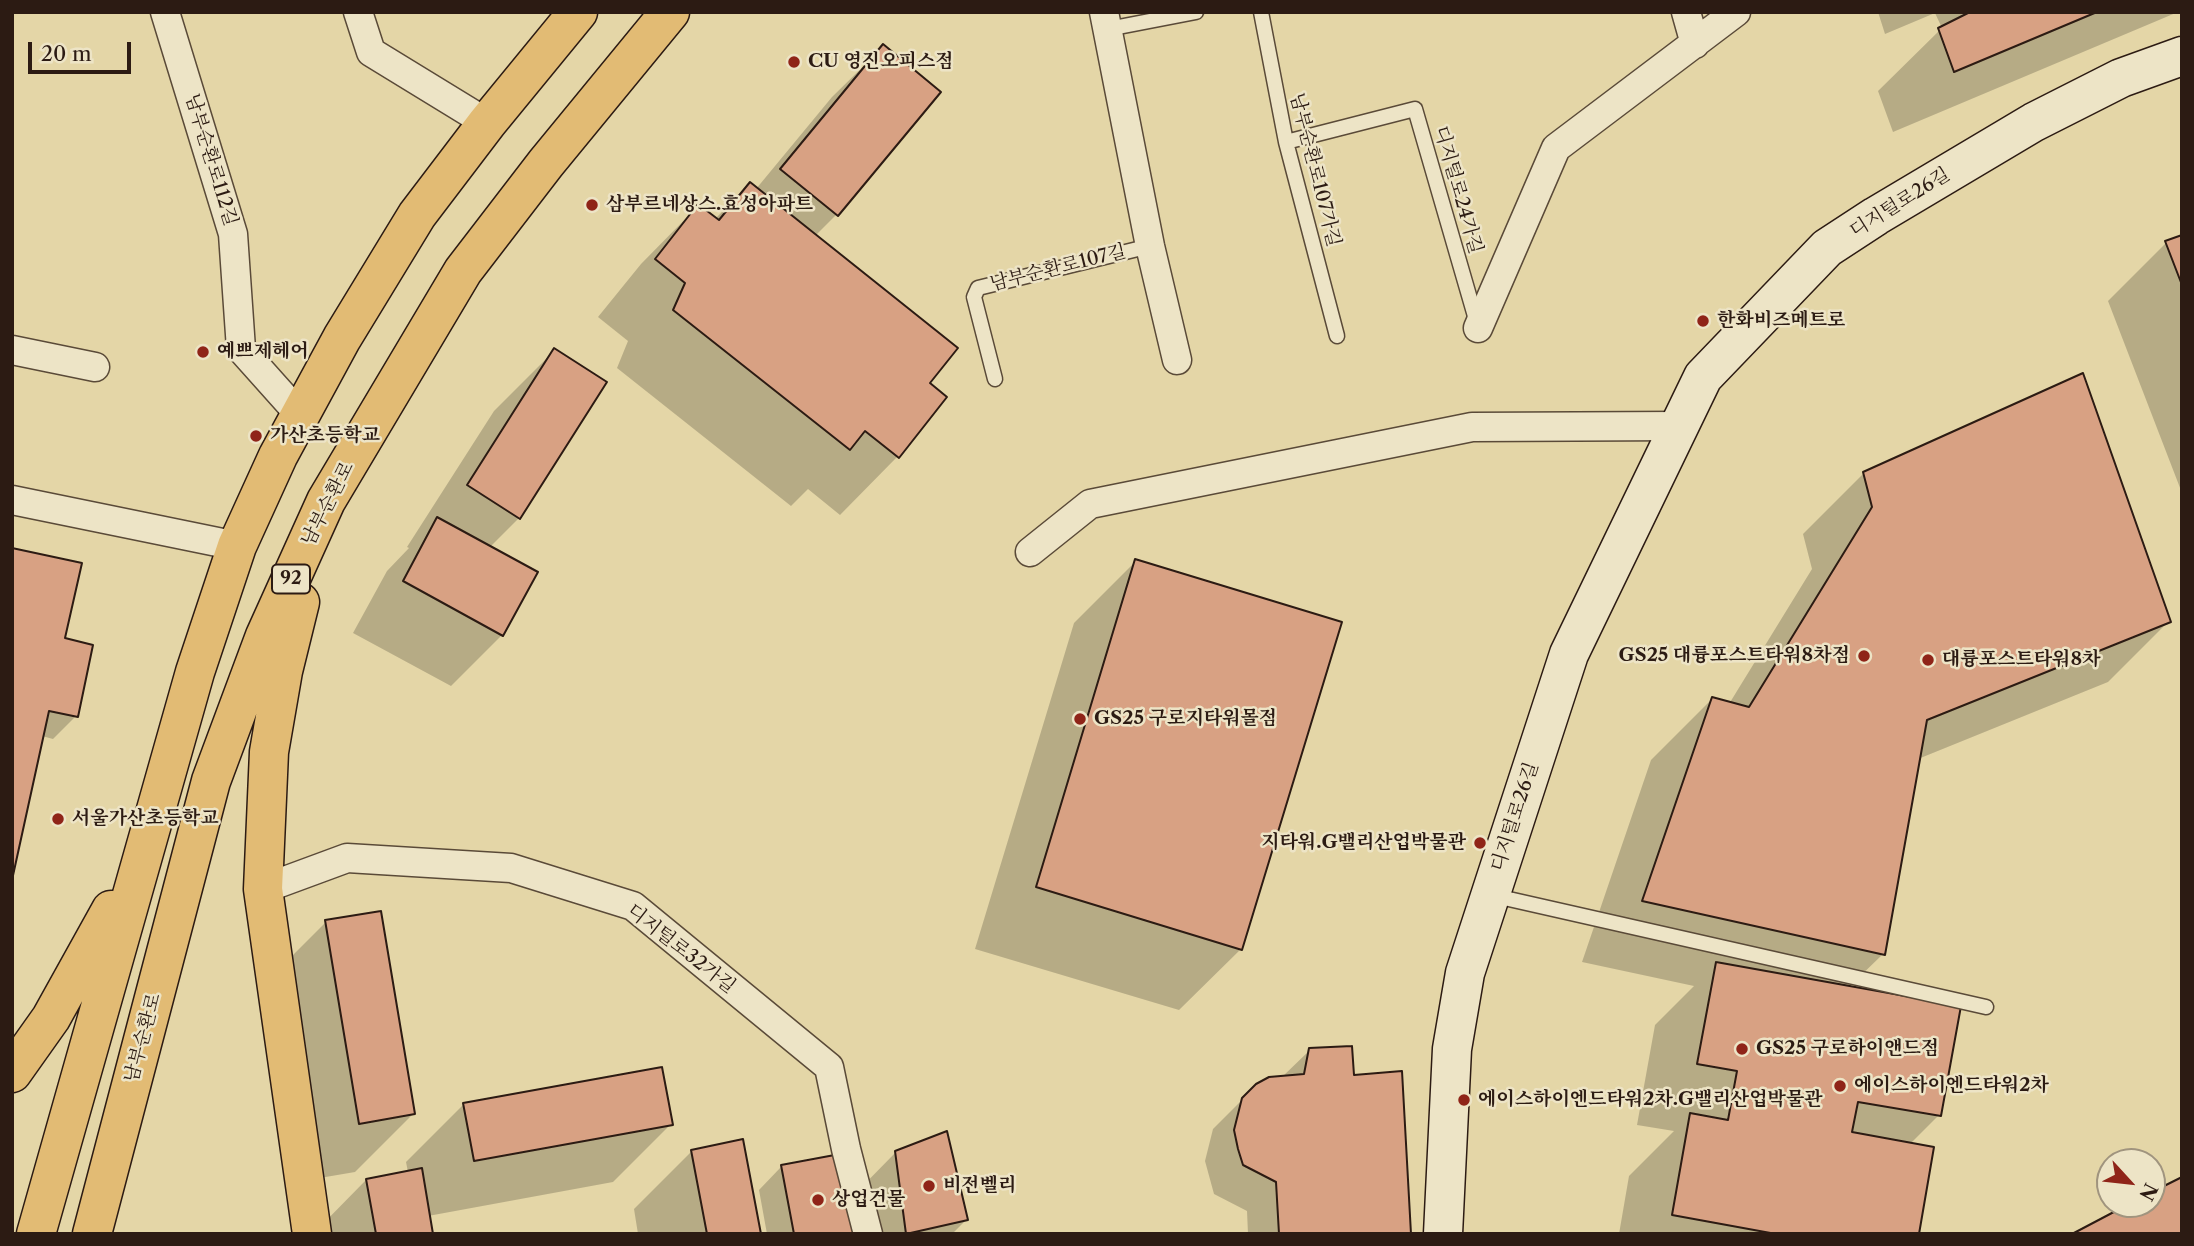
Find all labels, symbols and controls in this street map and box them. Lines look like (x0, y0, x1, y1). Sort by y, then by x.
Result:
scale bar (32, 28, 135, 72)
text: 20 m (41, 41, 92, 66)
place label: CU 영진오피스점 (808, 51, 954, 73)
marker: CU 영진오피스점 (786, 54, 802, 70)
street label: 남부순환로112길 (180, 91, 242, 229)
street label: 남부순환로107가길 (1285, 91, 1345, 249)
street label: 디지털로24가길 (1429, 123, 1487, 257)
street label: 디지털로26길 (1846, 163, 1954, 243)
place label: 삼부르네상스.효성아파트 (606, 194, 813, 216)
marker: 삼부르네상스.효성아파트 (584, 197, 600, 213)
street label: 남부순환로107길 (988, 240, 1128, 296)
place label: 한화비즈메트로 (1717, 310, 1845, 332)
marker: 한화비즈메트로 (1695, 313, 1711, 329)
place label: 예쁘제헤어 (217, 341, 309, 363)
marker: 예쁘제헤어 (195, 344, 211, 360)
place label: 가산초등학교 (270, 425, 380, 447)
marker: 가산초등학교 (248, 428, 264, 444)
street label: 남부순환로 (297, 458, 359, 550)
road number: 92 (272, 564, 310, 594)
place label: GS25 대륭포스트타워8차점 (1618, 645, 1850, 667)
marker: GS25 대륭포스트타워8차점 (1856, 648, 1872, 664)
place label: 대륭포스트타워8차 (1942, 649, 2101, 671)
marker: 대륭포스트타워8차 (1920, 652, 1936, 668)
place label: GS25 구로지타워몰점 (1094, 708, 1277, 730)
marker: GS25 구로지타워몰점 (1072, 711, 1088, 727)
street label: 디지털로26길 (1487, 759, 1543, 875)
place label: 서울가산초등학교 (72, 808, 219, 830)
marker: 서울가산초등학교 (50, 811, 66, 827)
place label: 지타워.G밸리산업박물관 (1261, 832, 1466, 854)
marker: 지타워.G밸리산업박물관 (1472, 835, 1488, 851)
street label: 디지털로32가길 (622, 900, 740, 998)
street label: 남부순환로 (120, 991, 166, 1085)
place label: GS25 구로하이앤드점 (1756, 1038, 1939, 1060)
marker: GS25 구로하이앤드점 (1734, 1041, 1750, 1057)
place label: 에이스하이엔드타워2차 (1854, 1075, 2049, 1097)
marker: 에이스하이엔드타워2차 (1832, 1078, 1848, 1094)
place label: 에이스하이엔드타워2차.G밸리산업박물관 (1478, 1089, 1823, 1111)
marker: 에이스하이엔드타워2차.G밸리산업박물관 (1456, 1092, 1472, 1108)
north arrow (2096, 1148, 2166, 1218)
place label: 비전벨리 (943, 1175, 1016, 1197)
marker: 비전벨리 (921, 1178, 937, 1194)
text: N (2134, 1179, 2162, 1204)
place label: 상업건물 (832, 1189, 905, 1211)
marker: 상업건물 (810, 1192, 826, 1208)

